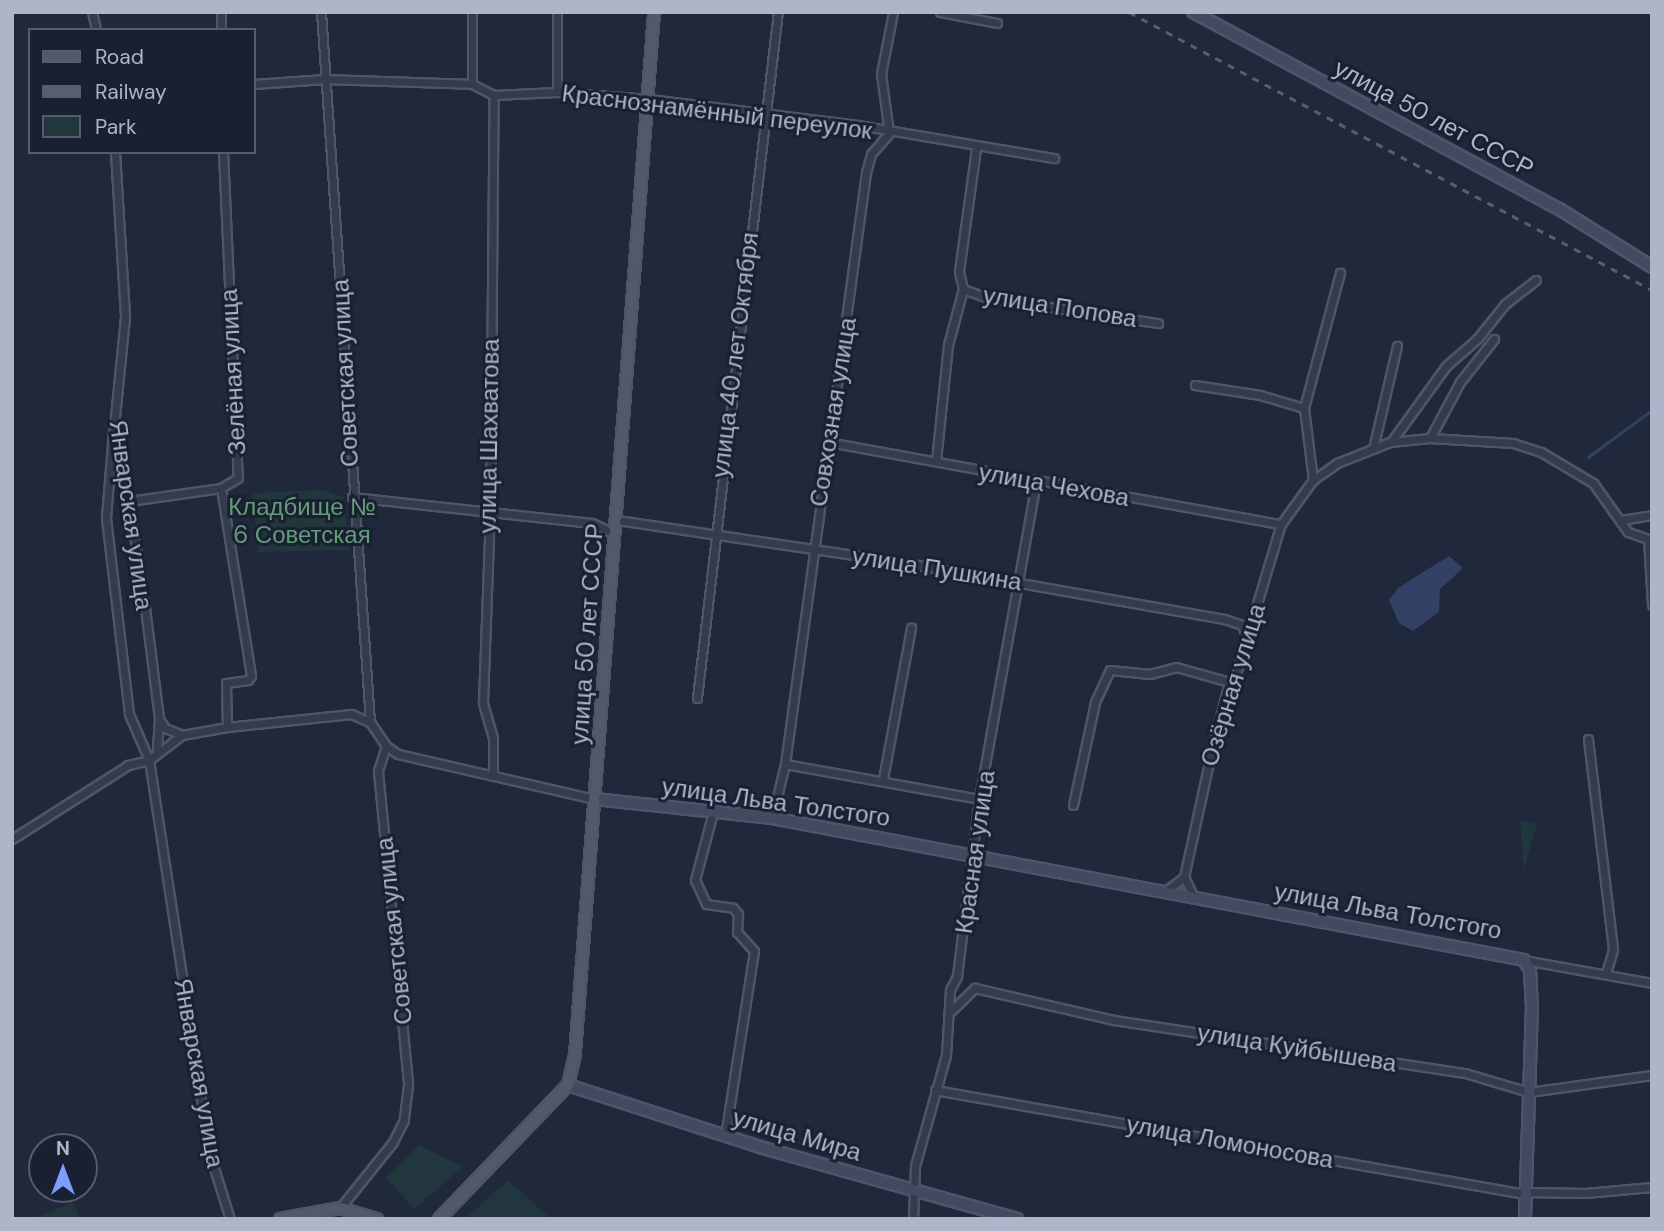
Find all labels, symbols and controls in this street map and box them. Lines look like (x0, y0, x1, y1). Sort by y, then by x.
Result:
legend (28, 28, 256, 154)
text: Road (95, 43, 144, 71)
street label: улица 50 лет СССР (1329, 53, 1539, 183)
text: Railway (95, 78, 167, 106)
street label: Краснознамённый переулок (560, 79, 874, 145)
text: Park (95, 113, 136, 141)
street label: улица 40 лет Октября (706, 231, 764, 479)
street label: Советская улица (326, 278, 364, 468)
street label: улица Попова (981, 281, 1139, 333)
street label: Зелёная улица (214, 288, 252, 456)
street label: Совхозная улица (804, 315, 862, 509)
street label: улица Шахватова (473, 338, 505, 534)
street label: Январская улица (103, 418, 159, 612)
street label: улица Чехова (977, 458, 1131, 512)
park label: Кладбище № 6 Советская (228, 493, 376, 549)
street label: улица 50 лет СССР (565, 522, 609, 746)
street label: улица Пушкина (850, 541, 1024, 597)
street label: Озёрная улица (1195, 600, 1271, 770)
street label: Красная улица (949, 768, 1001, 936)
street label: улица Льва Толстого (660, 772, 892, 832)
street label: Советская улица (370, 836, 418, 1026)
street label: улица Льва Толстого (1272, 877, 1504, 945)
street label: Январская улица (168, 976, 230, 1170)
street label: улица Куйбышева (1195, 1018, 1399, 1078)
street label: улица Мира (729, 1103, 865, 1167)
street label: улица Ломоносова (1124, 1110, 1336, 1174)
north arrow (28, 1133, 98, 1203)
text: N (56, 1136, 70, 1161)

